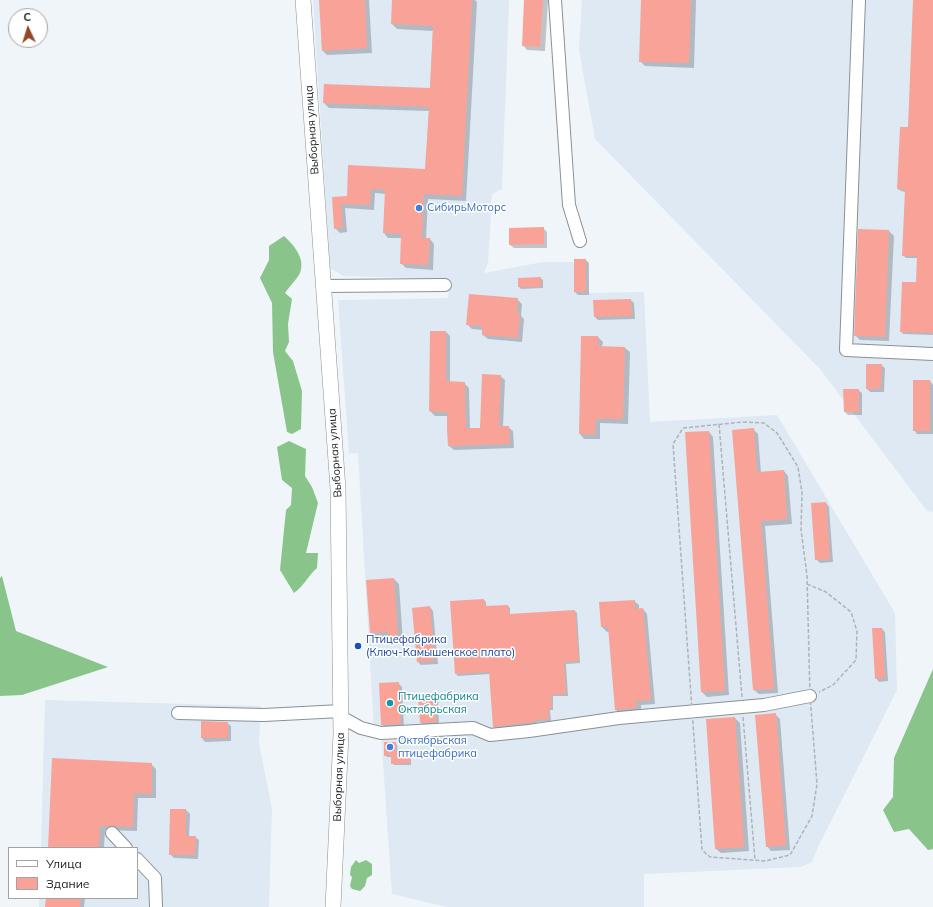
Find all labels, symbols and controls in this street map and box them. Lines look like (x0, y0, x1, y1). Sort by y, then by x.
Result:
north arrow (8, 8, 48, 48)
text: С (23, 10, 31, 24)
street label: Выборная улица (302, 85, 322, 175)
place label: СибирьМоторс (427, 201, 506, 215)
marker: СибирьМоторс (414, 203, 424, 213)
street label: Выборная улица (325, 408, 345, 498)
place label: Птицефабрика (Ключ-Камышенское плато) (366, 633, 515, 659)
marker: Птицефабрика (Ключ-Камышенское плато) (353, 641, 363, 651)
place label: Птицефабрика Октябрьская (398, 690, 479, 716)
marker: Птицефабрика Октябрьская (385, 698, 395, 708)
street label: Выборная улица (331, 732, 347, 822)
place label: Октябрьская птицефабрика (398, 734, 477, 760)
marker: Октябрьская птицефабрика (385, 742, 395, 752)
legend (8, 847, 138, 899)
text: Улица (46, 856, 82, 871)
text: Здание (46, 876, 89, 891)

